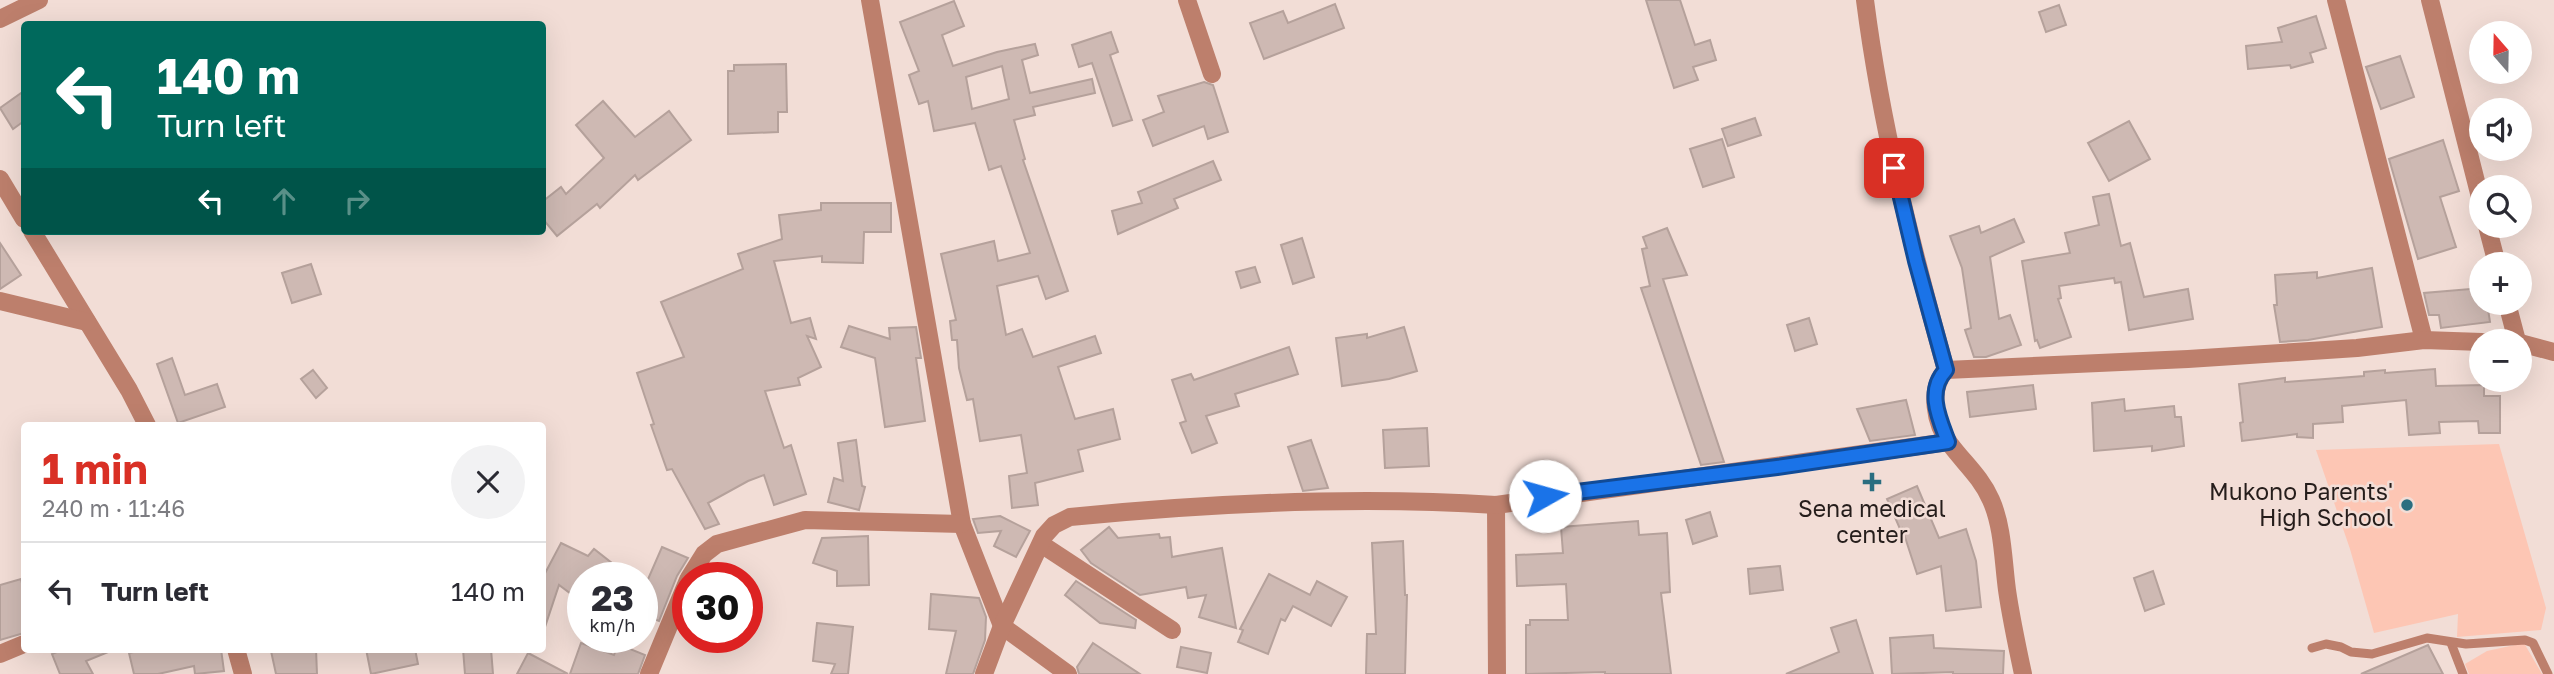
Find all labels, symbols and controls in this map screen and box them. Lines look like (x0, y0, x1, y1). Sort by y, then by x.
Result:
north arrow (2469, 21, 2532, 84)
map controls (2469, 21, 2532, 392)
text: 140 m (157, 46, 300, 105)
icon: left (42, 49, 133, 140)
button: sound (2469, 98, 2532, 161)
text: Turn left (157, 106, 286, 144)
pin (1864, 138, 1924, 198)
icon: arrive (1875, 149, 1913, 187)
button: search (2469, 175, 2532, 238)
icon: left (192, 182, 230, 220)
icon: ahead (265, 182, 303, 220)
icon: right (338, 182, 376, 220)
button: + (2469, 252, 2532, 315)
button: − (2469, 329, 2532, 392)
text: 1 min (42, 443, 148, 493)
button: close (451, 445, 525, 519)
position arrow (1508, 459, 1582, 533)
marker: Sena medical center (1862, 472, 1882, 492)
place label: Mukono Parents' High School (2209, 477, 2393, 531)
text: 240 m · 11:46 (42, 494, 185, 522)
place label: Sena medical center (1798, 494, 1946, 548)
marker: Mukono Parents' High School (2399, 497, 2415, 513)
speed limit sign: 30 (672, 562, 763, 653)
icon: left (42, 572, 80, 610)
text: Turn left (101, 576, 209, 607)
text: 140 m (451, 576, 525, 607)
text: 23 (591, 577, 634, 619)
text: km/h (590, 614, 635, 636)

